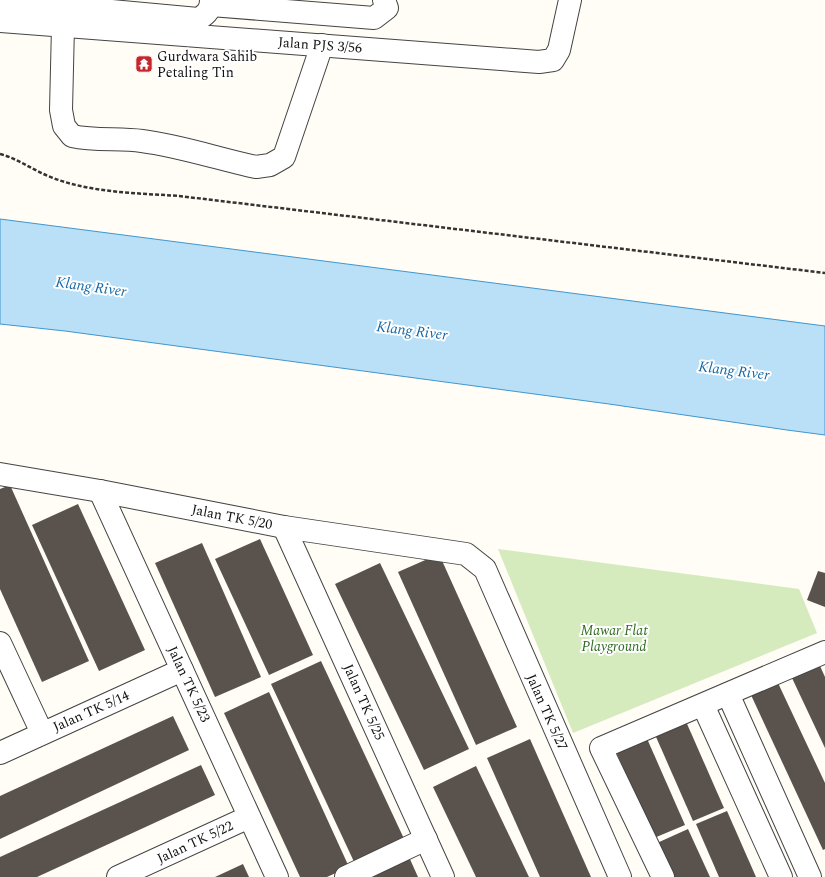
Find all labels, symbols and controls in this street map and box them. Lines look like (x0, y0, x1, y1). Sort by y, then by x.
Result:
street label: Jalan PJS 3/56 (277, 32, 363, 58)
place label: Gurdwara Sahib Petaling Tin (157, 46, 257, 83)
temple icon: Gurdwara Sahib Petaling Tin (134, 54, 154, 74)
water label: Klang River (54, 271, 129, 303)
water label: Klang River (375, 315, 450, 347)
water label: Klang River (697, 355, 772, 387)
street label: Jalan TK 5/20 (190, 499, 274, 535)
park label: Mawar Flat Playground (580, 620, 648, 657)
street label: Jalan TK 5/23 (162, 642, 216, 726)
street label: Jalan TK 5/25 (338, 660, 390, 744)
street label: Jalan TK 5/27 (521, 670, 573, 754)
street label: Jalan TK 5/14 (49, 685, 133, 737)
street label: Jalan TK 5/22 (153, 815, 237, 869)

